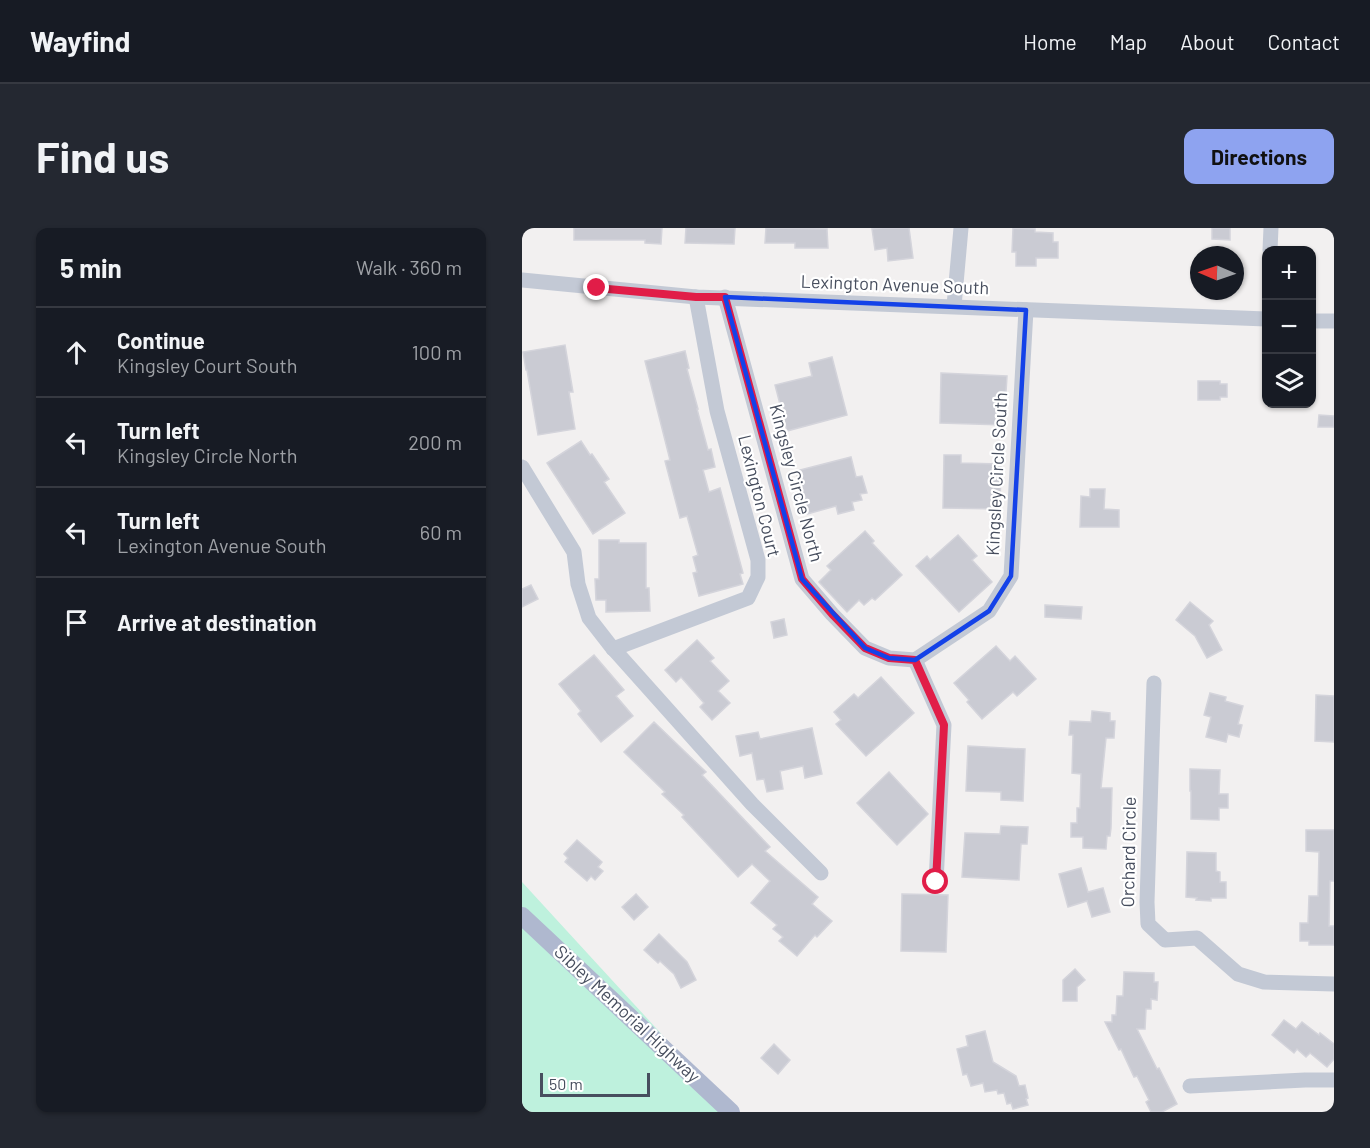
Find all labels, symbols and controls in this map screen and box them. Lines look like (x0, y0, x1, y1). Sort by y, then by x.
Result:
text: Wayfind (30, 24, 130, 58)
text: Home (1023, 29, 1077, 54)
text: Map (1110, 29, 1147, 54)
text: About (1180, 29, 1235, 54)
text: Contact (1268, 29, 1340, 54)
button: Directions (1184, 129, 1334, 184)
text: Find us (36, 131, 169, 181)
north arrow (1190, 246, 1244, 300)
map controls (1262, 246, 1316, 408)
button: + (1262, 246, 1316, 300)
text: 5 min (60, 252, 122, 283)
text: Walk · 360 m (356, 255, 462, 279)
street label: Lexington Avenue South (800, 270, 990, 298)
route end (583, 274, 609, 300)
button: − (1262, 300, 1316, 354)
text: Continue (117, 327, 205, 353)
icon: ahead (60, 336, 93, 369)
text: 100 m (412, 340, 462, 364)
text: Kingsley Court South (117, 353, 297, 377)
button: layers (1262, 354, 1316, 408)
street label: Kingsley Circle South (981, 392, 1011, 556)
street label: Kingsley Circle North (765, 401, 829, 564)
text: Turn left (117, 417, 200, 443)
icon: left (60, 426, 93, 459)
text: 200 m (408, 430, 462, 454)
street label: Lexington Court (734, 432, 786, 559)
text: Kingsley Circle North (117, 443, 298, 467)
text: Turn left (117, 507, 200, 533)
icon: left (60, 516, 93, 549)
text: 60 m (420, 520, 462, 544)
text: Lexington Avenue South (117, 533, 326, 557)
icon: arrive (60, 606, 93, 639)
text: Arrive at destination (117, 609, 316, 635)
street label: Orchard Circle (1116, 796, 1140, 908)
route start (922, 868, 948, 894)
street label: Sibley Memorial Highway (550, 940, 705, 1086)
scale bar (540, 1070, 650, 1098)
text: 50 m (549, 1074, 583, 1093)

